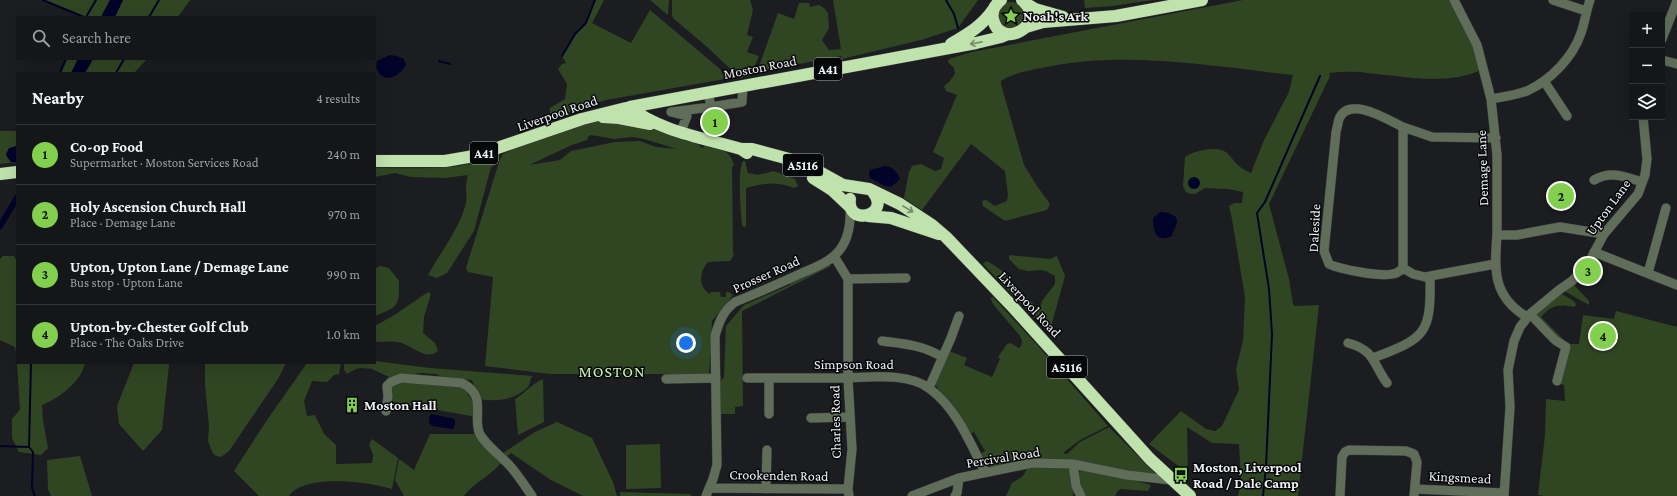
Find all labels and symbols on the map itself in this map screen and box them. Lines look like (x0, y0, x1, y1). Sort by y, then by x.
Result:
place icon: Noah's Ark (1002, 7, 1020, 25)
place label: Noah's Ark (1023, 8, 1089, 24)
one-way arrow (970, 39, 983, 47)
street label: Moston Road (722, 52, 799, 82)
road number: A41 (814, 58, 842, 80)
street label: Liverpool Road (515, 92, 600, 134)
pin: 1 (702, 107, 728, 137)
street label: Demage Lane (1473, 130, 1491, 206)
road number: A41 (470, 142, 498, 164)
road number: A5116 (783, 154, 823, 176)
street label: Upton Lane (1582, 176, 1634, 238)
pin: 2 (1548, 181, 1574, 211)
street label: Daleside (1305, 203, 1323, 253)
one-way arrow (902, 206, 914, 214)
street label: Prosser Road (730, 252, 803, 296)
pin: 3 (1575, 256, 1601, 286)
street label: Liverpool Road (995, 268, 1065, 341)
pin: 4 (1590, 321, 1616, 351)
your location (676, 333, 696, 353)
street label: Simpson Road (814, 356, 895, 372)
road number: A5116 (1047, 356, 1087, 378)
district label: MOSTON (578, 363, 646, 380)
street label: Charles Road (826, 385, 844, 459)
building icon: Moston Hall (343, 396, 361, 414)
place label: Moston Hall (364, 397, 437, 413)
street label: Percival Road (965, 443, 1042, 471)
place label: Moston, Liverpool Road / Dale Camp (1193, 459, 1302, 491)
street label: Crookenden Road (729, 466, 829, 484)
bus stop icon: Moston, Liverpool Road / Dale Camp (1172, 466, 1190, 484)
street label: Kingsmead (1428, 467, 1492, 487)

